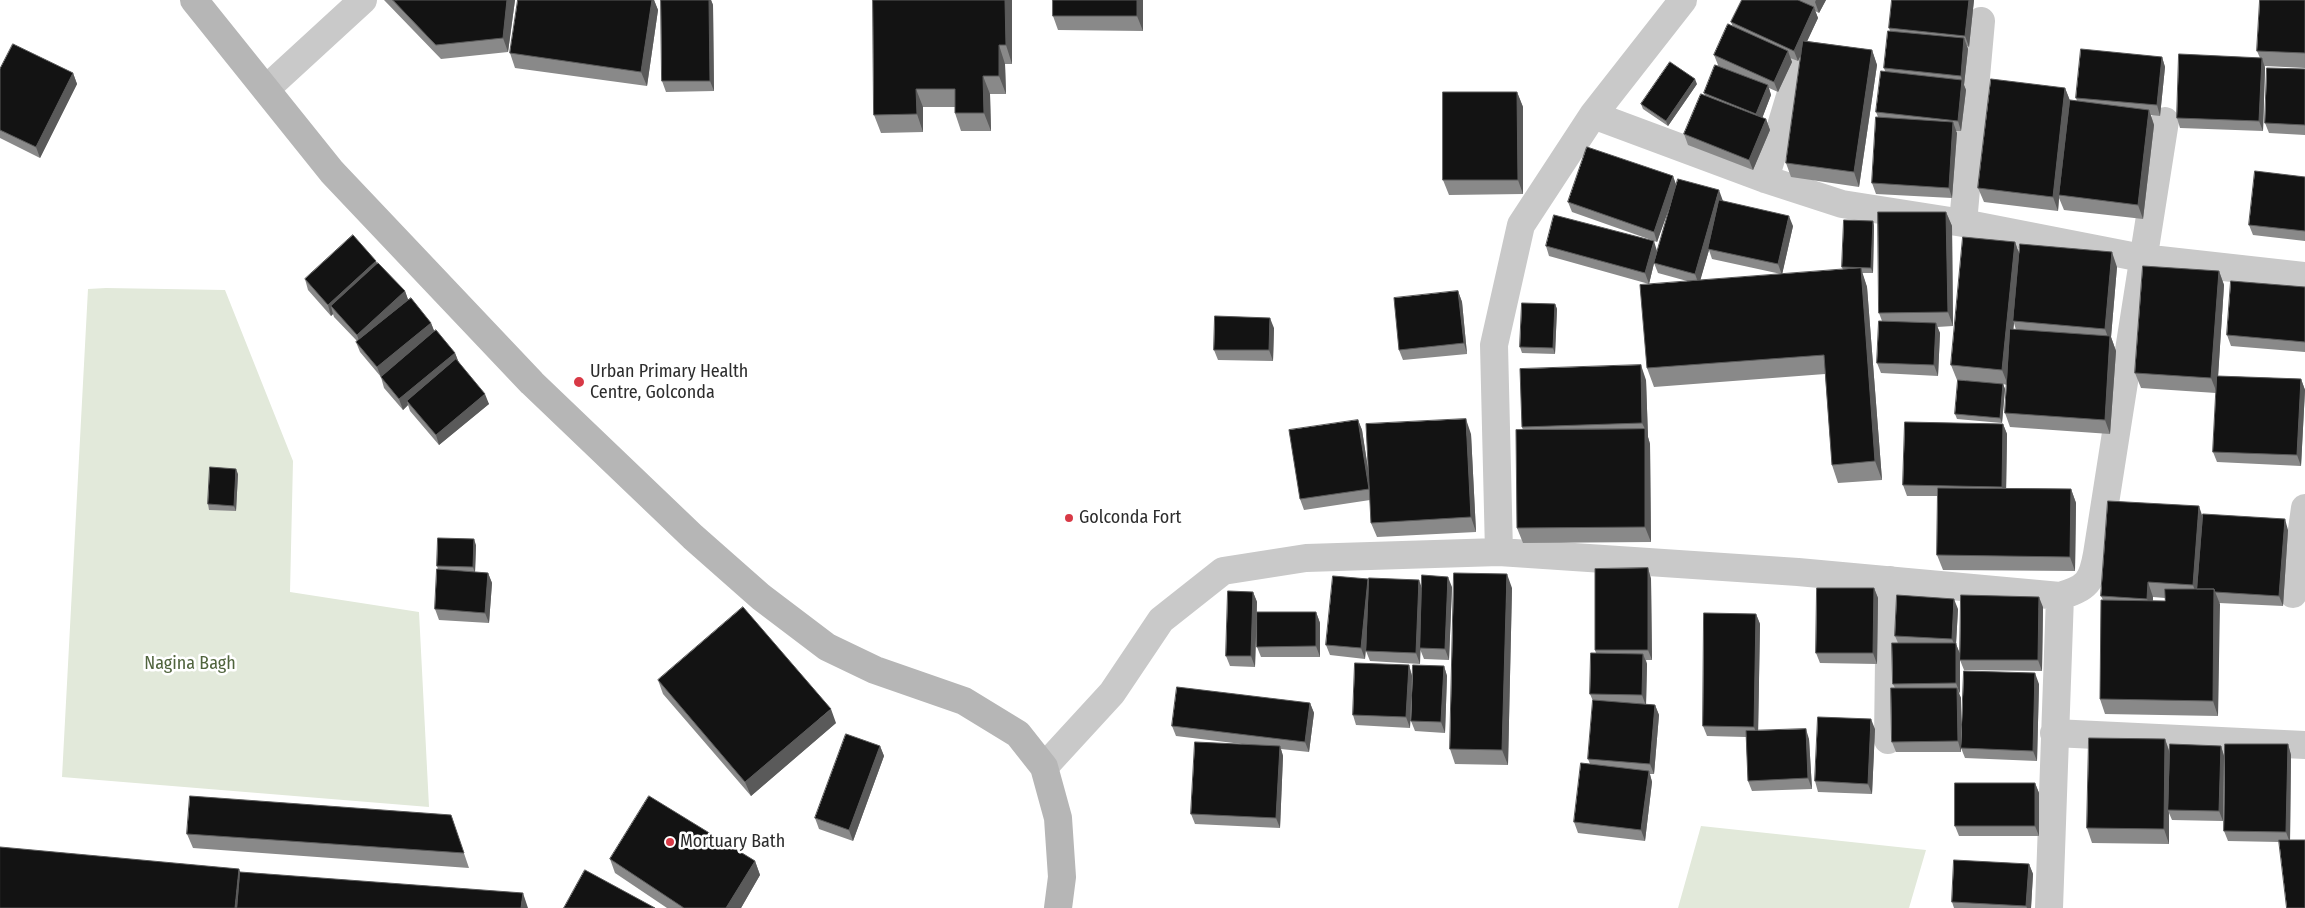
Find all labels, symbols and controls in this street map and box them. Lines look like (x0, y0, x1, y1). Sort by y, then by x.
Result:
place label: Urban Primary Health Centre, Golconda (590, 361, 748, 404)
marker: Urban Primary Health Centre, Golconda (572, 375, 586, 389)
place label: Golconda Fort (1079, 507, 1181, 529)
marker: Golconda Fort (1063, 512, 1075, 524)
park label: Nagina Bagh (144, 653, 236, 675)
place label: Mortuary Bath (680, 831, 785, 853)
marker: Mortuary Bath (664, 836, 676, 848)

